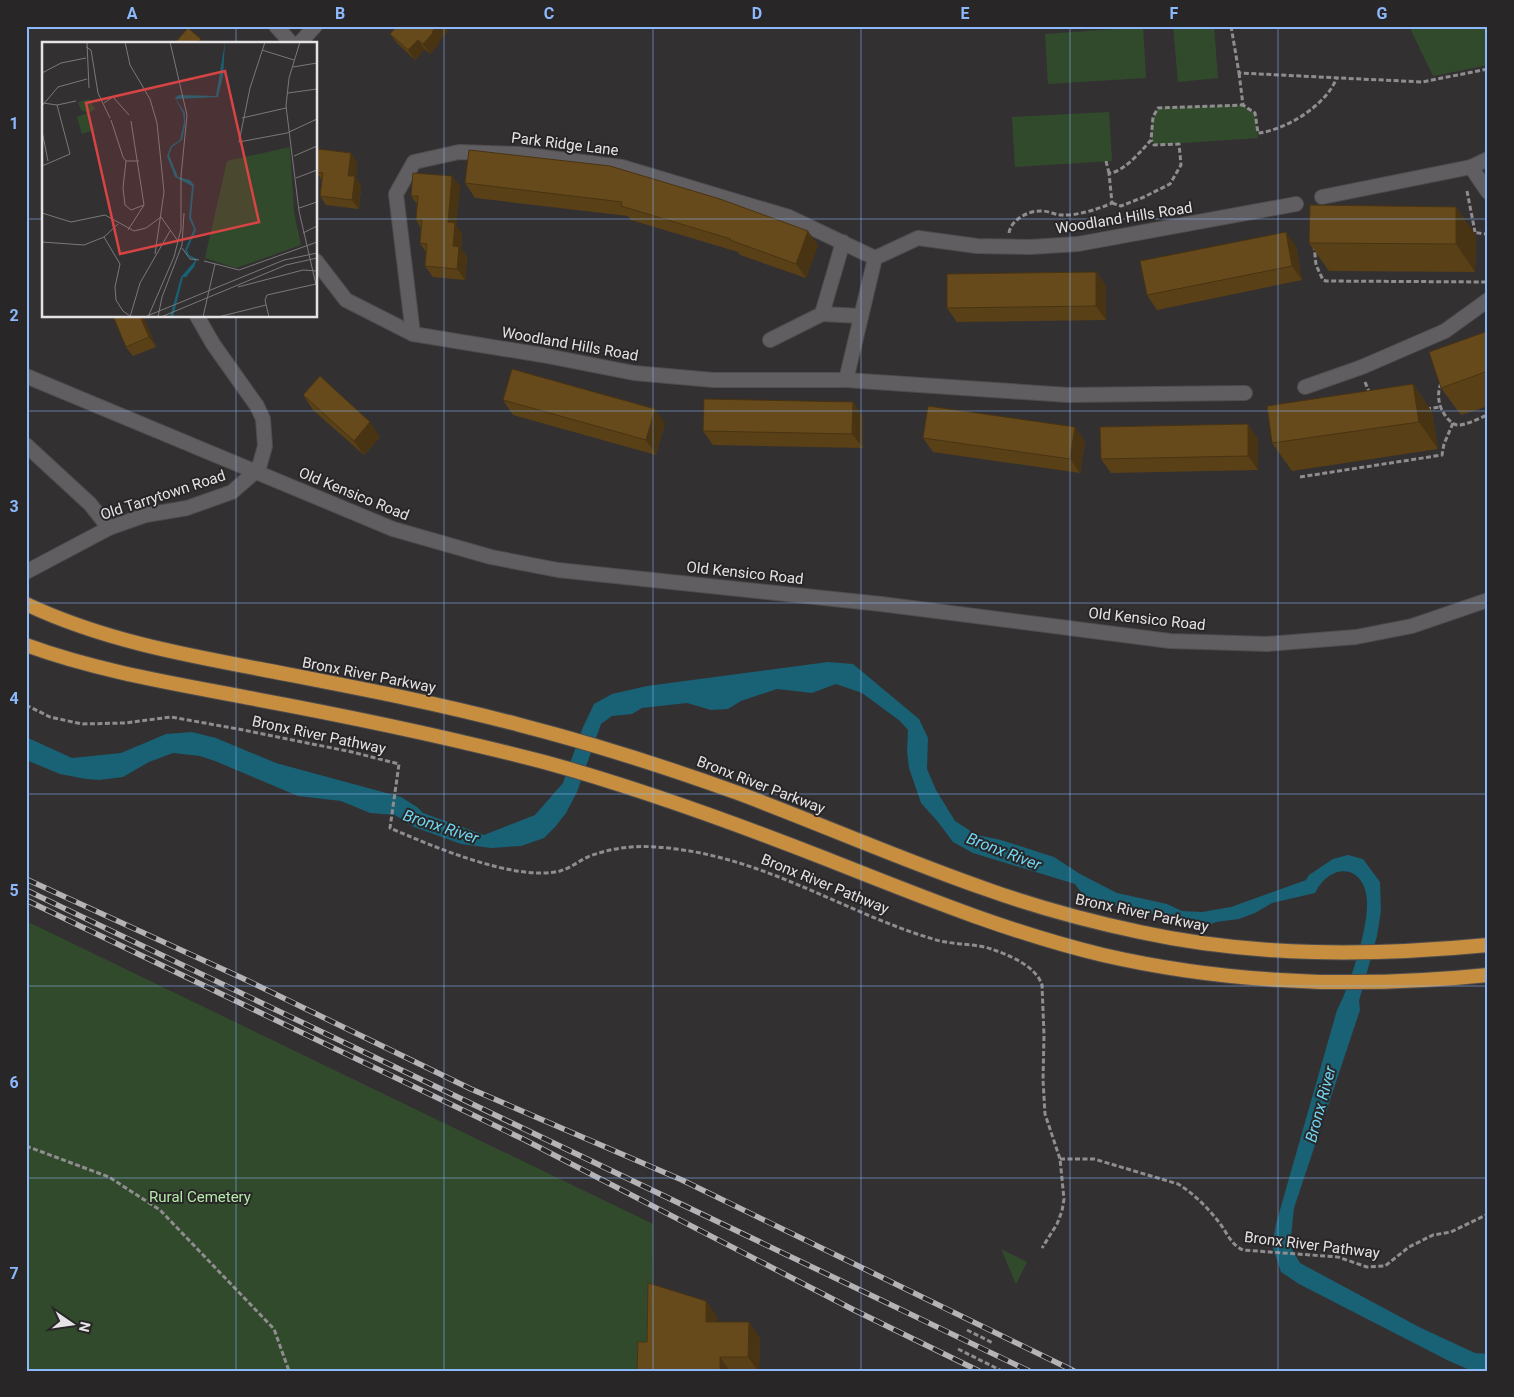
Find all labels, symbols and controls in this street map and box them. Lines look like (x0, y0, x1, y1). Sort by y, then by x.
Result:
text: A (127, 4, 138, 23)
text: B (335, 4, 345, 23)
text: C (544, 4, 554, 23)
text: D (752, 4, 762, 23)
text: E (961, 4, 970, 23)
text: F (1170, 4, 1179, 23)
text: G (1377, 4, 1388, 23)
inset map (42, 42, 318, 318)
text: 1 (9, 114, 19, 133)
street label: Park Ridge Lane (510, 128, 620, 160)
street label: Woodland Hills Road (1054, 198, 1194, 238)
text: 2 (9, 306, 19, 325)
street label: Woodland Hills Road (500, 323, 640, 365)
street label: Old Kensico Road (296, 464, 412, 524)
street label: Old Tarrytown Road (98, 466, 228, 524)
text: 3 (9, 497, 19, 516)
street label: Old Kensico Road (686, 558, 804, 588)
street label: Old Kensico Road (1088, 604, 1206, 634)
street label: Bronx River Parkway (301, 653, 437, 697)
text: 4 (9, 689, 19, 708)
street label: Bronx River Pathway (251, 712, 387, 758)
street label: Bronx River Parkway (694, 752, 828, 818)
water label: Bronx River (401, 805, 482, 848)
water label: Bronx River (964, 829, 1044, 875)
street label: Bronx River Pathway (758, 850, 892, 918)
text: 5 (9, 881, 19, 900)
street label: Bronx River Parkway (1074, 890, 1210, 936)
water label: Bronx River (1301, 1063, 1340, 1144)
text: 6 (9, 1073, 19, 1092)
park label: Rural Cemetery (149, 1188, 251, 1206)
street label: Bronx River Pathway (1243, 1228, 1381, 1262)
text: 7 (9, 1264, 19, 1283)
north arrow (48, 1300, 98, 1350)
text: N (76, 1320, 94, 1334)

